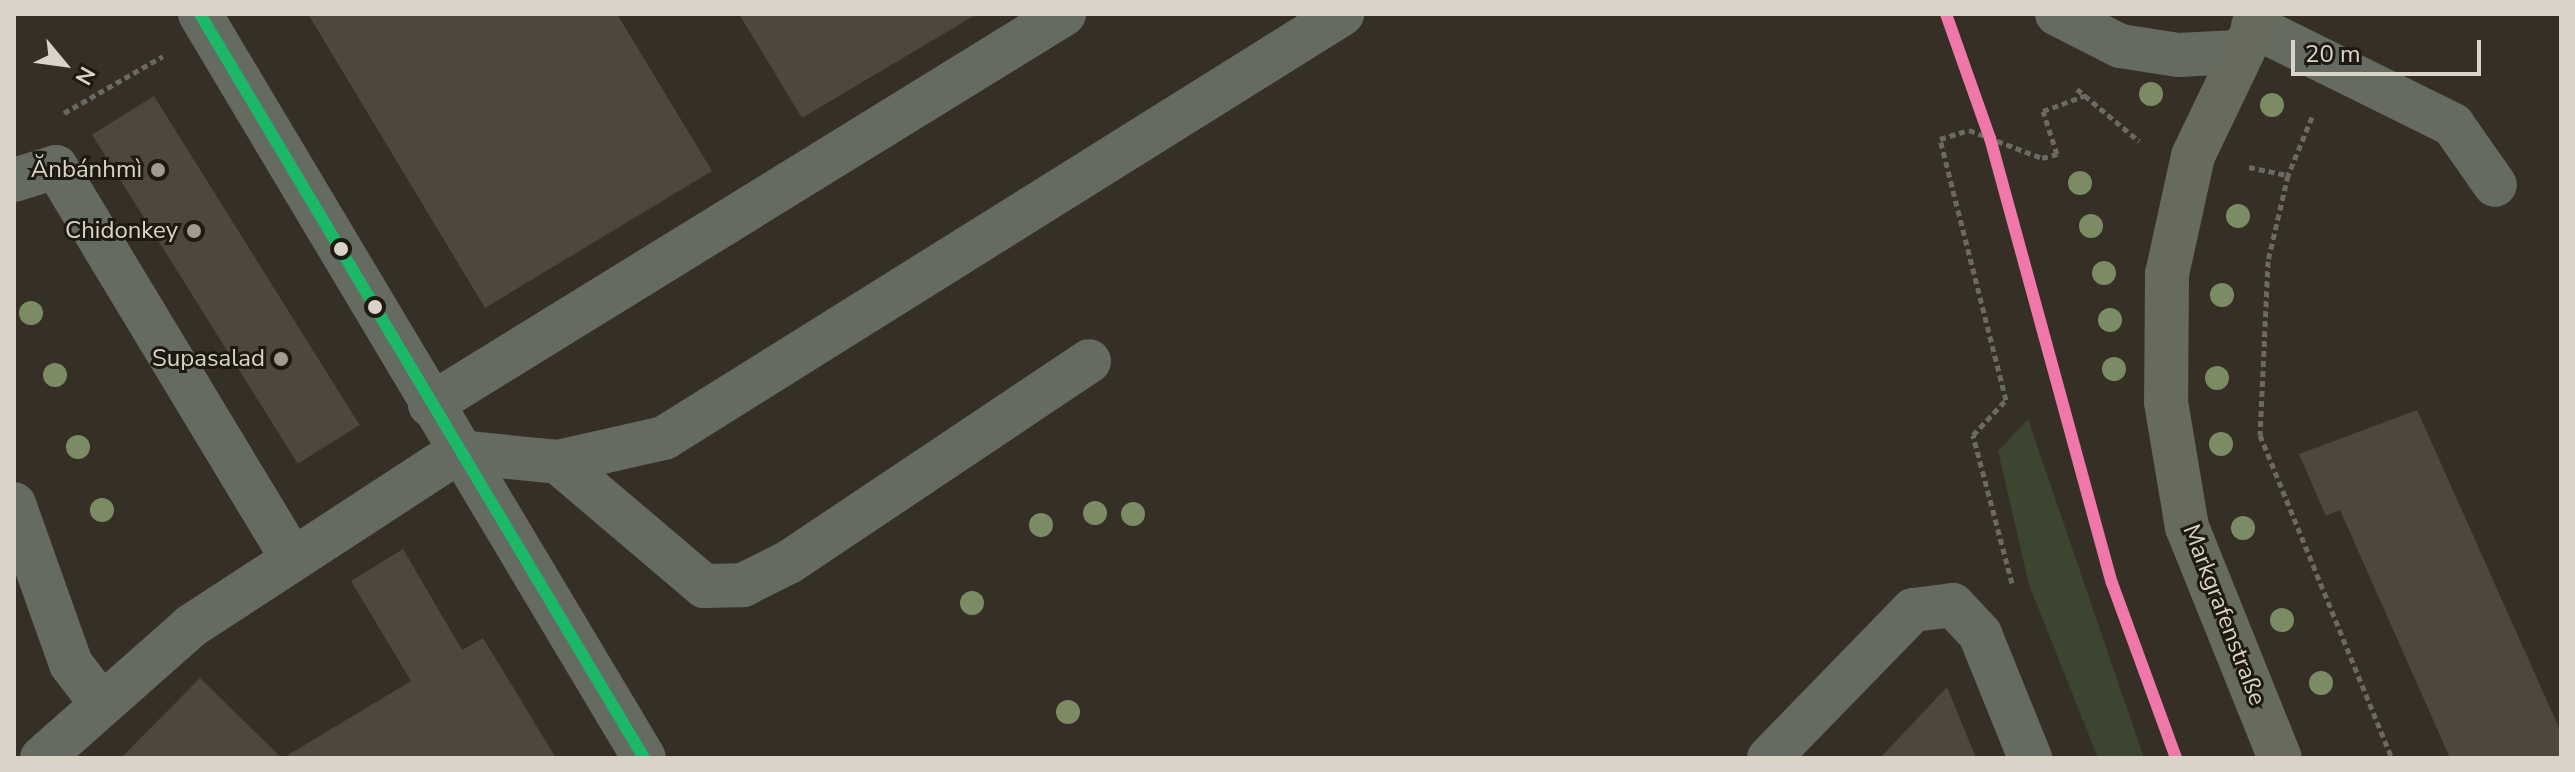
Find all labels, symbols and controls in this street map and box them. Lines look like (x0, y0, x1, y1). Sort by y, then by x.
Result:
north arrow (24, 24, 104, 104)
scale bar (2295, 24, 2485, 74)
text: 20 m (2305, 38, 2361, 70)
text: N (68, 61, 102, 90)
place label: Ănbánhmì (31, 156, 142, 184)
marker: Ănbánhmì (149, 161, 167, 179)
place label: Chidonkey (65, 217, 178, 245)
marker: Chidonkey (185, 222, 203, 240)
unlabelled marker (333, 241, 349, 257)
unlabelled marker (367, 299, 383, 315)
place label: Supasalad (152, 345, 265, 373)
marker: Supasalad (272, 350, 290, 368)
street label: Markgrafenstraße (2176, 521, 2272, 709)

